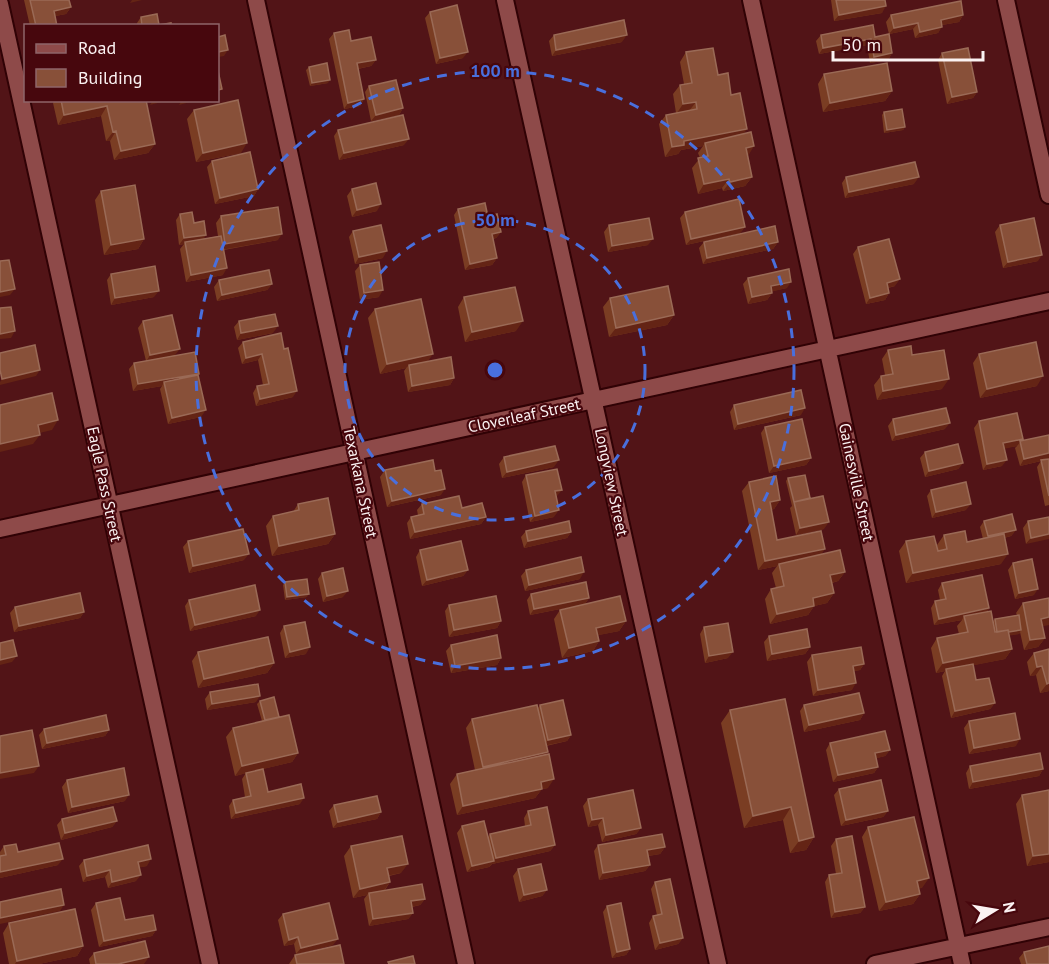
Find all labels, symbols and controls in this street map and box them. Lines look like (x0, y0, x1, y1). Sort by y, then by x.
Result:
legend (24, 24, 219, 102)
scale bar (833, 24, 983, 62)
text: 50 m (842, 33, 881, 56)
text: Road (78, 36, 116, 59)
text: 100 m (470, 59, 520, 82)
text: Building (78, 66, 142, 89)
text: 50 m (475, 208, 515, 231)
centre of rings (485, 360, 505, 380)
street label: Cloverleaf Street (466, 393, 583, 437)
street label: Gainesville Street (835, 421, 879, 543)
street label: Texarkana Street (339, 424, 383, 540)
street label: Eagle Pass Street (83, 425, 127, 544)
street label: Longview Street (591, 426, 633, 538)
north arrow (965, 880, 1025, 940)
text: N (999, 900, 1021, 914)

